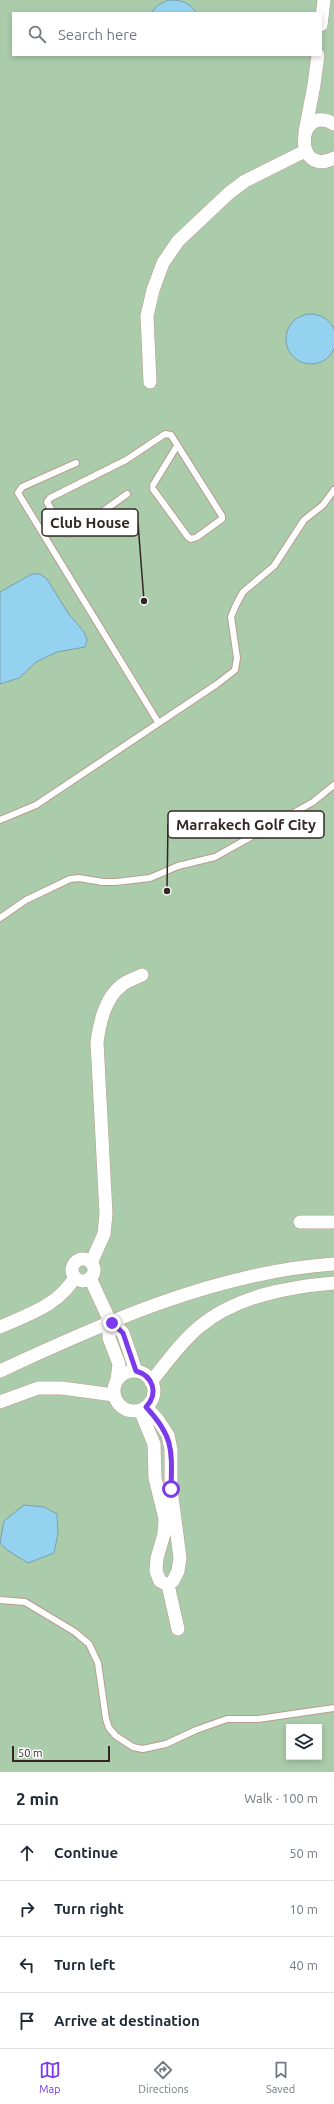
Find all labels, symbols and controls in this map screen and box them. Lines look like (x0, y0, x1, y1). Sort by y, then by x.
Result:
search box (12, 12, 322, 56)
icon: search (26, 23, 48, 45)
text: Search here (58, 26, 137, 43)
callout: Club House (42, 509, 138, 536)
text: Club House (50, 514, 130, 531)
callout: Marrakech Golf City (168, 811, 324, 838)
text: Marrakech Golf City (176, 816, 316, 833)
route end (103, 1314, 121, 1332)
route start (162, 1480, 180, 1498)
map controls (286, 1724, 322, 1760)
button: layers (286, 1724, 322, 1760)
scale bar (12, 1744, 110, 1763)
text: 50 m (18, 1747, 42, 1759)
text: 2 min (16, 1789, 59, 1808)
text: Walk · 100 m (244, 1791, 318, 1805)
icon: ahead (16, 1842, 38, 1864)
text: Continue (54, 1844, 118, 1861)
text: 50 m (289, 1846, 318, 1860)
icon: right (16, 1898, 38, 1920)
text: Turn right (54, 1900, 124, 1917)
text: 10 m (289, 1902, 318, 1916)
icon: left (16, 1954, 38, 1976)
text: Turn left (54, 1956, 115, 1973)
text: 40 m (289, 1958, 318, 1972)
icon: arrive (16, 2010, 38, 2032)
text: Arrive at destination (54, 2012, 200, 2029)
tab: Map (39, 2059, 61, 2095)
tab: Directions (138, 2059, 188, 2095)
tab: Saved (266, 2059, 295, 2095)

